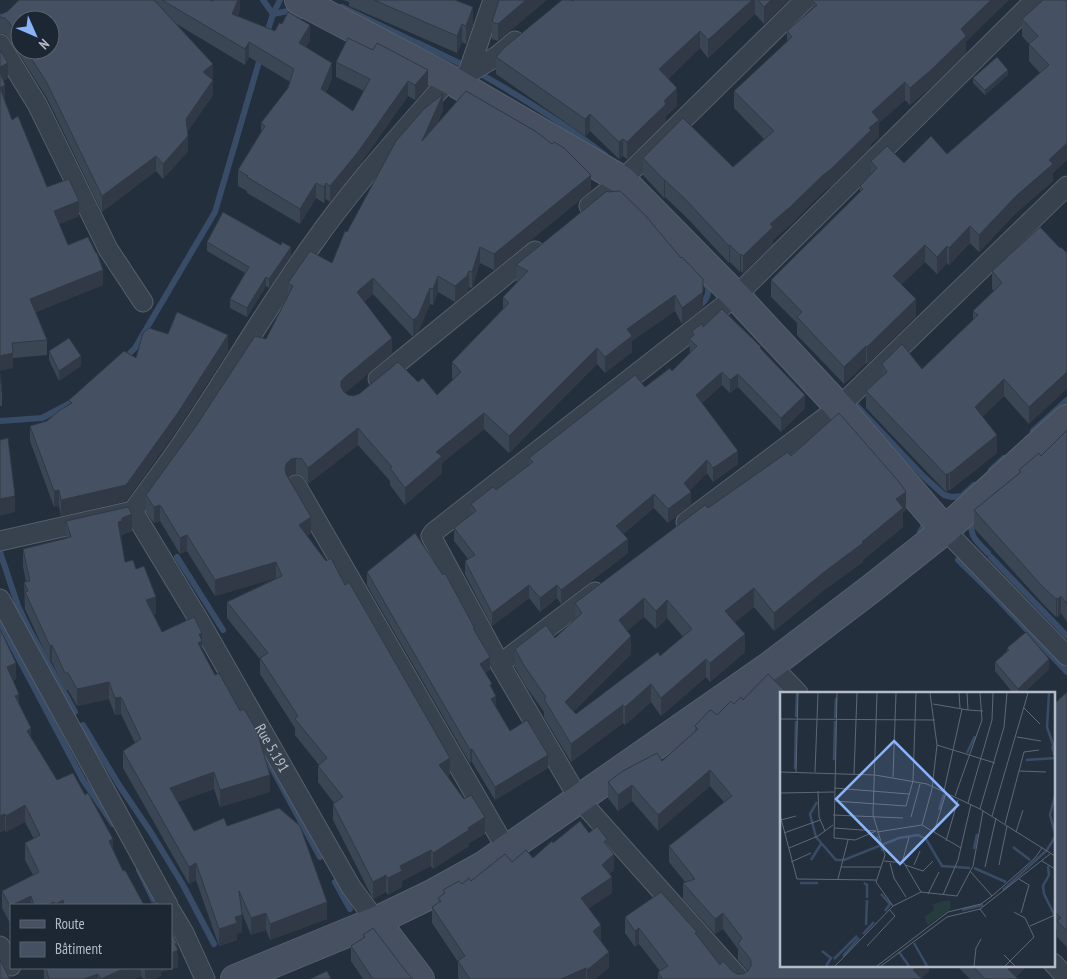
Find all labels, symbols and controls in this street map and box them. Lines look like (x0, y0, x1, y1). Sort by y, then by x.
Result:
north arrow (10, 10, 60, 60)
text: N (35, 35, 53, 53)
inset map (780, 692, 1054, 966)
street label: Rue 5.191 (251, 720, 294, 776)
legend (10, 904, 172, 969)
text: Route (55, 914, 85, 933)
text: Bâtiment (55, 939, 102, 958)

